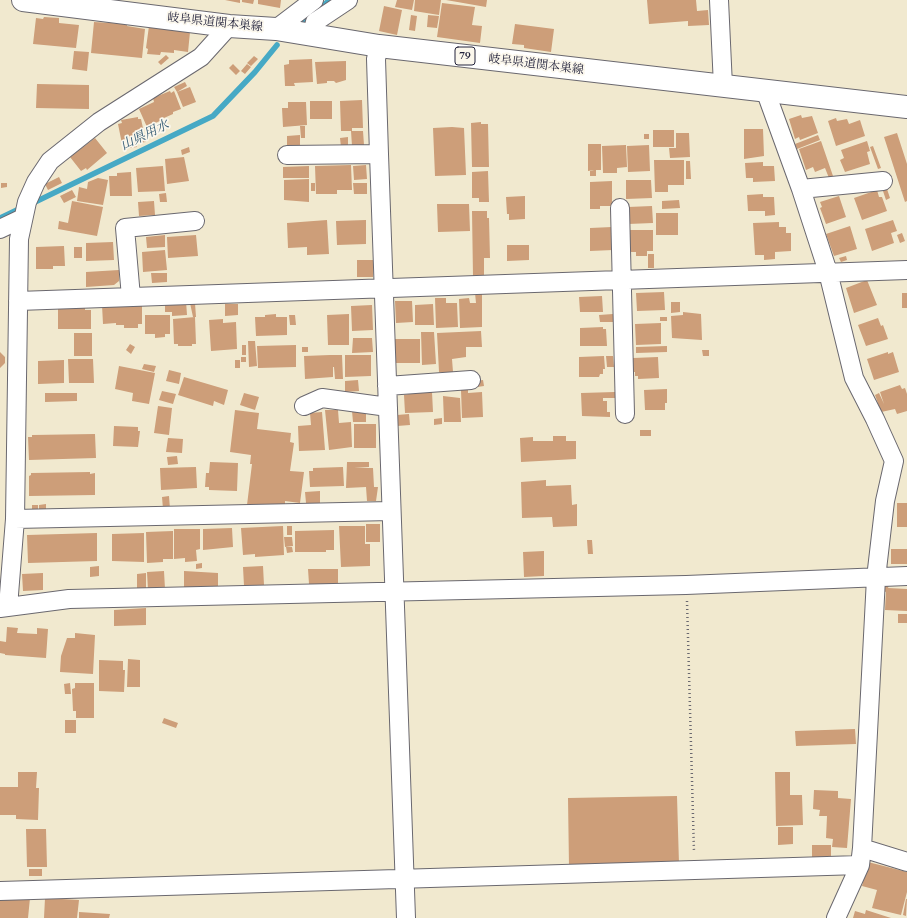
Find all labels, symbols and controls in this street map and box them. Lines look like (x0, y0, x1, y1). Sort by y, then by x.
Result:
street label: 岐阜県道関本巣線 (167, 11, 263, 35)
road number: 79 (455, 47, 475, 65)
street label: 岐阜県道関本巣線 (487, 52, 585, 78)
water label: 山県用水 (118, 118, 172, 154)

